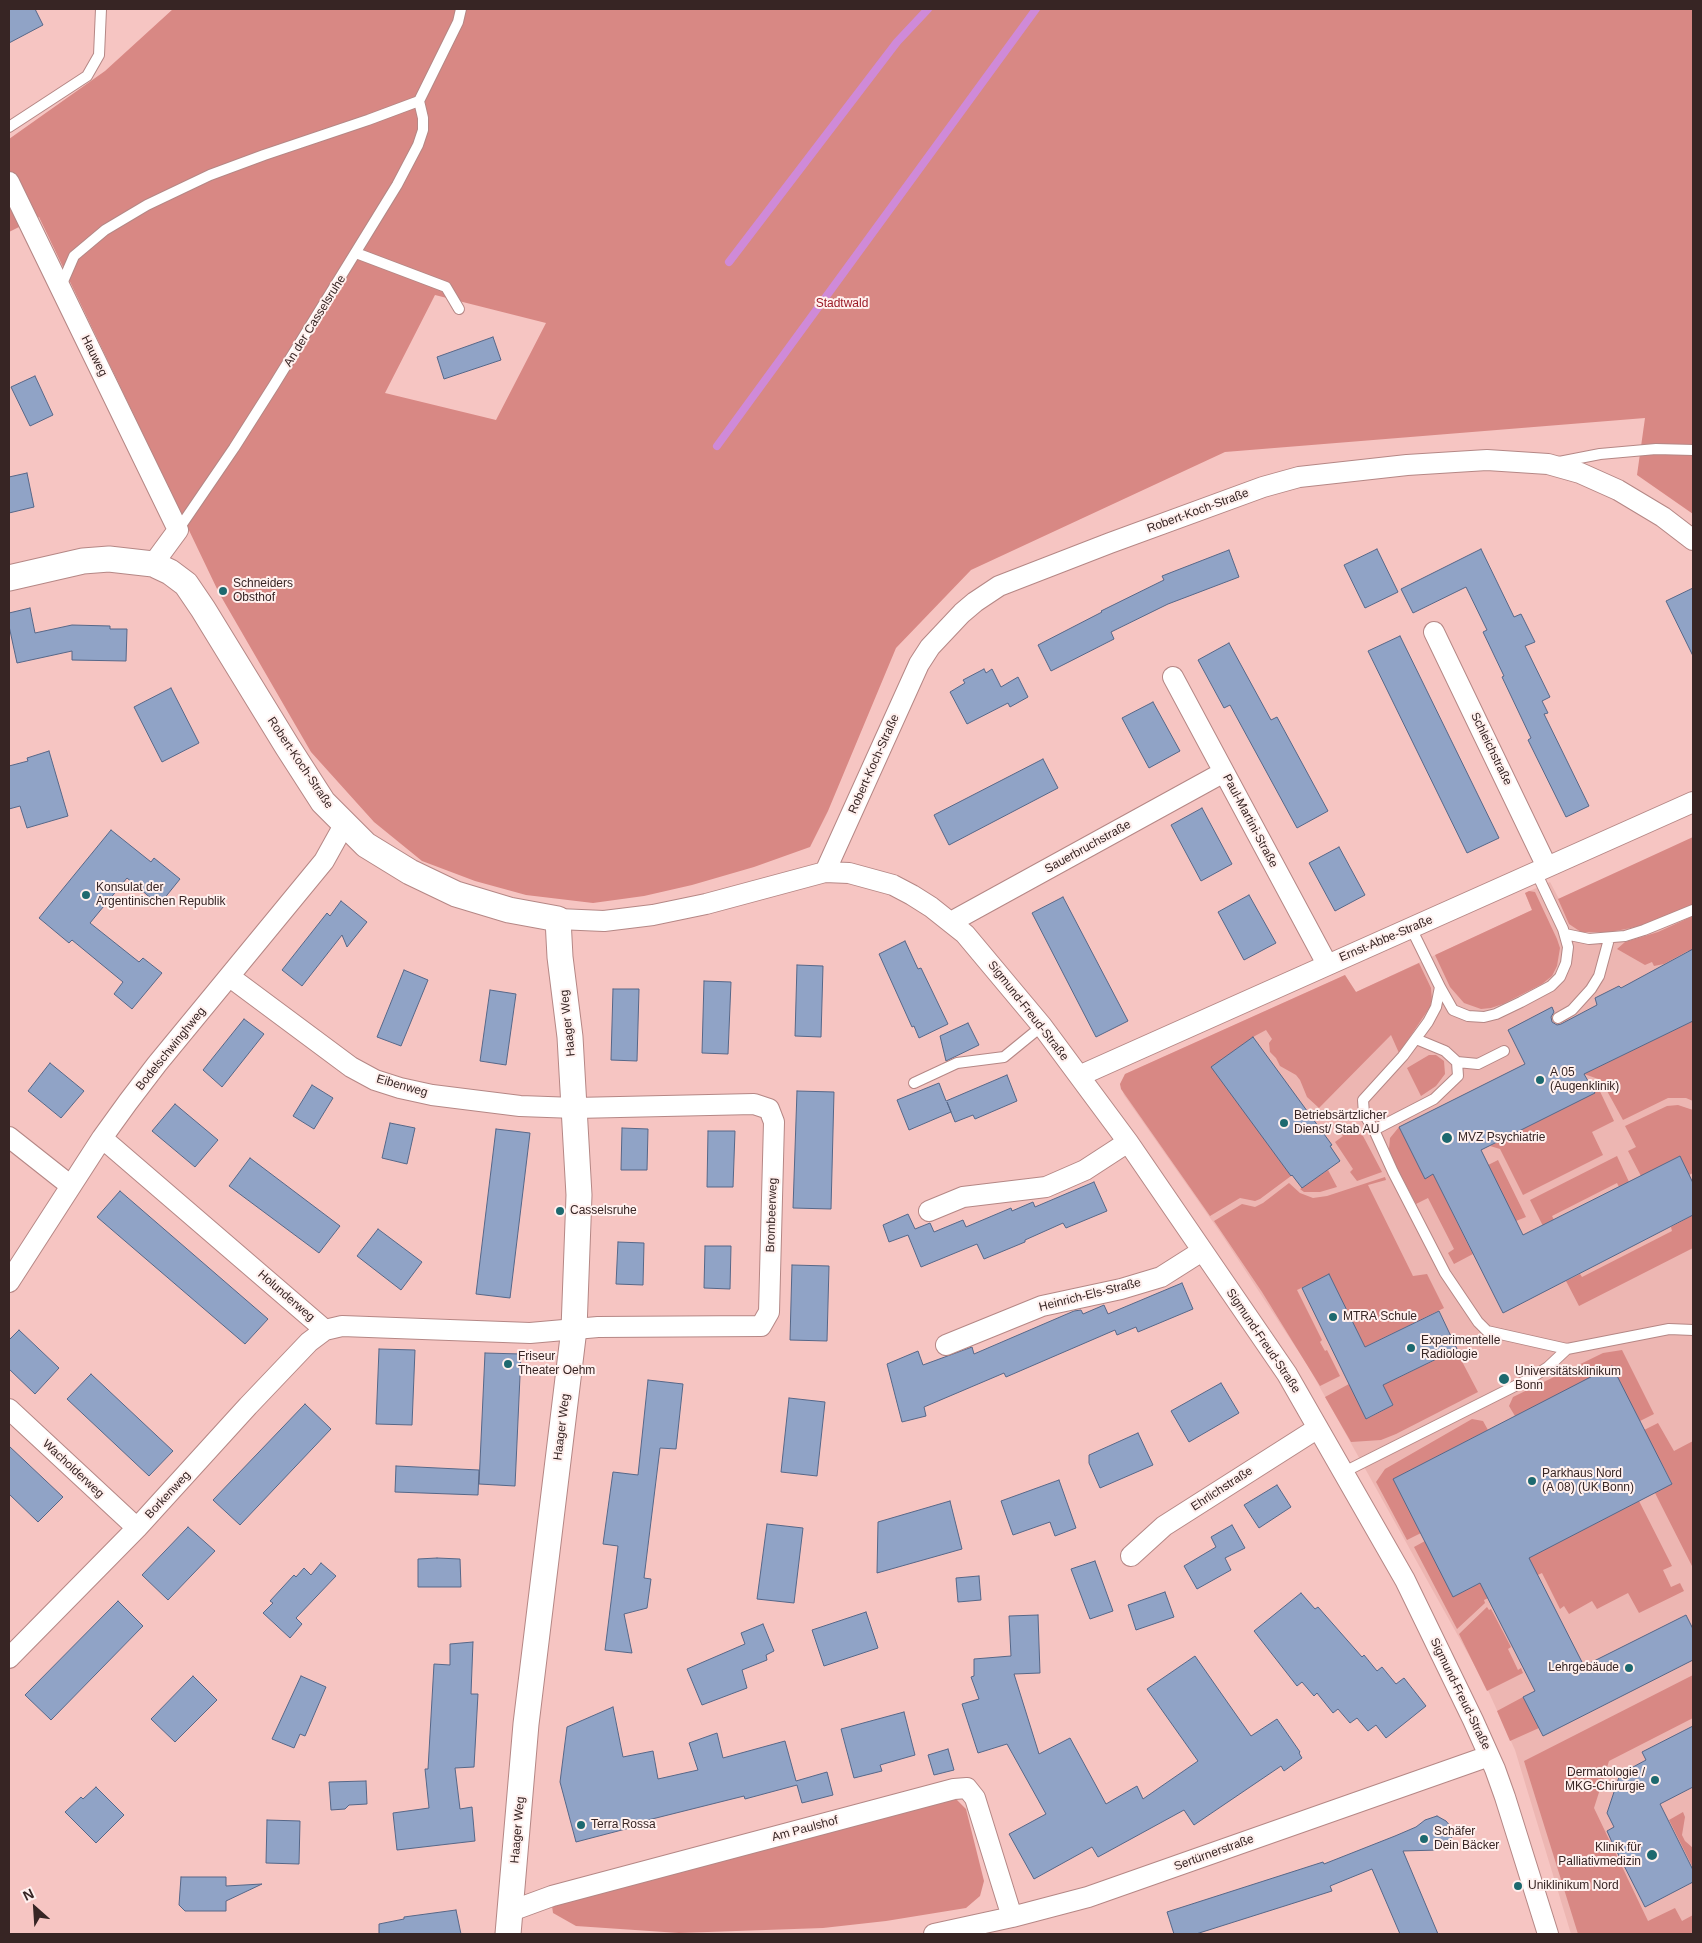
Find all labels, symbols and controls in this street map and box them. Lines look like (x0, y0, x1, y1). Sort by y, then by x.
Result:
street label: An der Casselsruhe (281, 272, 349, 370)
park label: Stadtwald (816, 297, 868, 311)
street label: Hauweg (78, 333, 110, 379)
street label: Robert-Koch-Straße (1145, 486, 1251, 536)
place label: Schneiders Obsthof (233, 577, 293, 605)
marker: Schneiders Obsthof (217, 585, 229, 597)
street label: Schleichstraße (1467, 710, 1515, 788)
street label: Robert-Koch-Straße (846, 712, 902, 816)
street label: Robert-Koch-Straße (264, 714, 336, 812)
street label: Paul-Martini-Straße (1219, 772, 1281, 870)
street label: Sauerbruchstraße (1043, 817, 1133, 877)
place label: Konsulat der Argentinischen Republik (96, 881, 225, 909)
marker: Konsulat der Argentinischen Republik (80, 889, 92, 901)
street label: Ernst-Abbe-Straße (1337, 913, 1435, 965)
street label: Sigmund-Freud-Straße (985, 958, 1071, 1064)
street label: Haager Weg (557, 989, 579, 1057)
street label: Bodelschwinghweg (133, 1005, 209, 1093)
place label: A 05 (Augenklinik) (1550, 1066, 1619, 1094)
street label: Eibenweg (375, 1072, 429, 1100)
marker: A 05 (Augenklinik) (1534, 1074, 1546, 1086)
place label: Betriebsärtzlicher Dienst/ Stab AU (1294, 1109, 1387, 1137)
marker: Betriebsärtzlicher Dienst/ Stab AU (1278, 1117, 1290, 1129)
marker: MVZ Psychiatrie (1440, 1131, 1454, 1145)
place label: MVZ Psychiatrie (1458, 1131, 1545, 1145)
street label: Brombeerweg (764, 1177, 780, 1253)
place label: Casselsruhe (570, 1204, 637, 1218)
marker: Casselsruhe (554, 1205, 566, 1217)
street label: Holunderweg (255, 1267, 317, 1325)
street label: Heinrich-Els-Straße (1037, 1275, 1143, 1315)
street label: Sigmund-Freud-Straße (1223, 1286, 1303, 1396)
place label: MTRA Schule (1343, 1310, 1417, 1324)
marker: MTRA Schule (1327, 1311, 1339, 1323)
place label: Experimentelle Radiologie (1421, 1334, 1500, 1362)
marker: Experimentelle Radiologie (1405, 1342, 1417, 1354)
place label: Friseur Theater Oehm (518, 1350, 595, 1378)
marker: Friseur Theater Oehm (502, 1358, 514, 1370)
place label: Universitätsklinikum Bonn (1515, 1365, 1621, 1393)
marker: Universitätsklinikum Bonn (1497, 1372, 1511, 1386)
street label: Haager Weg (551, 1393, 573, 1461)
street label: Wacholderweg (39, 1437, 107, 1501)
street label: Ehrlichstraße (1188, 1464, 1256, 1514)
place label: Parkhaus Nord (A 08) (UK Bonn) (1542, 1467, 1634, 1495)
street label: Borkenweg (142, 1468, 194, 1522)
marker: Parkhaus Nord (A 08) (UK Bonn) (1526, 1475, 1538, 1487)
street label: Sigmund-Freud-Straße (1427, 1636, 1493, 1752)
place label: Lehrgebäude (1548, 1661, 1619, 1675)
marker: Lehrgebäude (1623, 1662, 1635, 1674)
place label: Dermatologie / MKG-Chirurgie (1565, 1766, 1645, 1794)
marker: Dermatologie / MKG-Chirurgie (1649, 1774, 1661, 1786)
street label: Haager Weg (508, 1796, 528, 1864)
street label: Am Paulshof (770, 1813, 840, 1845)
place label: Terra Rossa (591, 1818, 656, 1832)
marker: Terra Rossa (575, 1819, 587, 1831)
place label: Schäfer Dein Bäcker (1434, 1825, 1499, 1853)
street label: Sertürnerstraße (1172, 1832, 1256, 1874)
marker: Schäfer Dein Bäcker (1418, 1833, 1430, 1845)
place label: Klinik für Palliativmedizin (1558, 1841, 1641, 1869)
marker: Klinik für Palliativmedizin (1645, 1848, 1659, 1862)
place label: Uniklinikum Nord (1528, 1879, 1619, 1893)
marker: Uniklinikum Nord (1512, 1880, 1524, 1892)
north arrow (10, 1883, 60, 1933)
text: N (20, 1885, 36, 1904)

